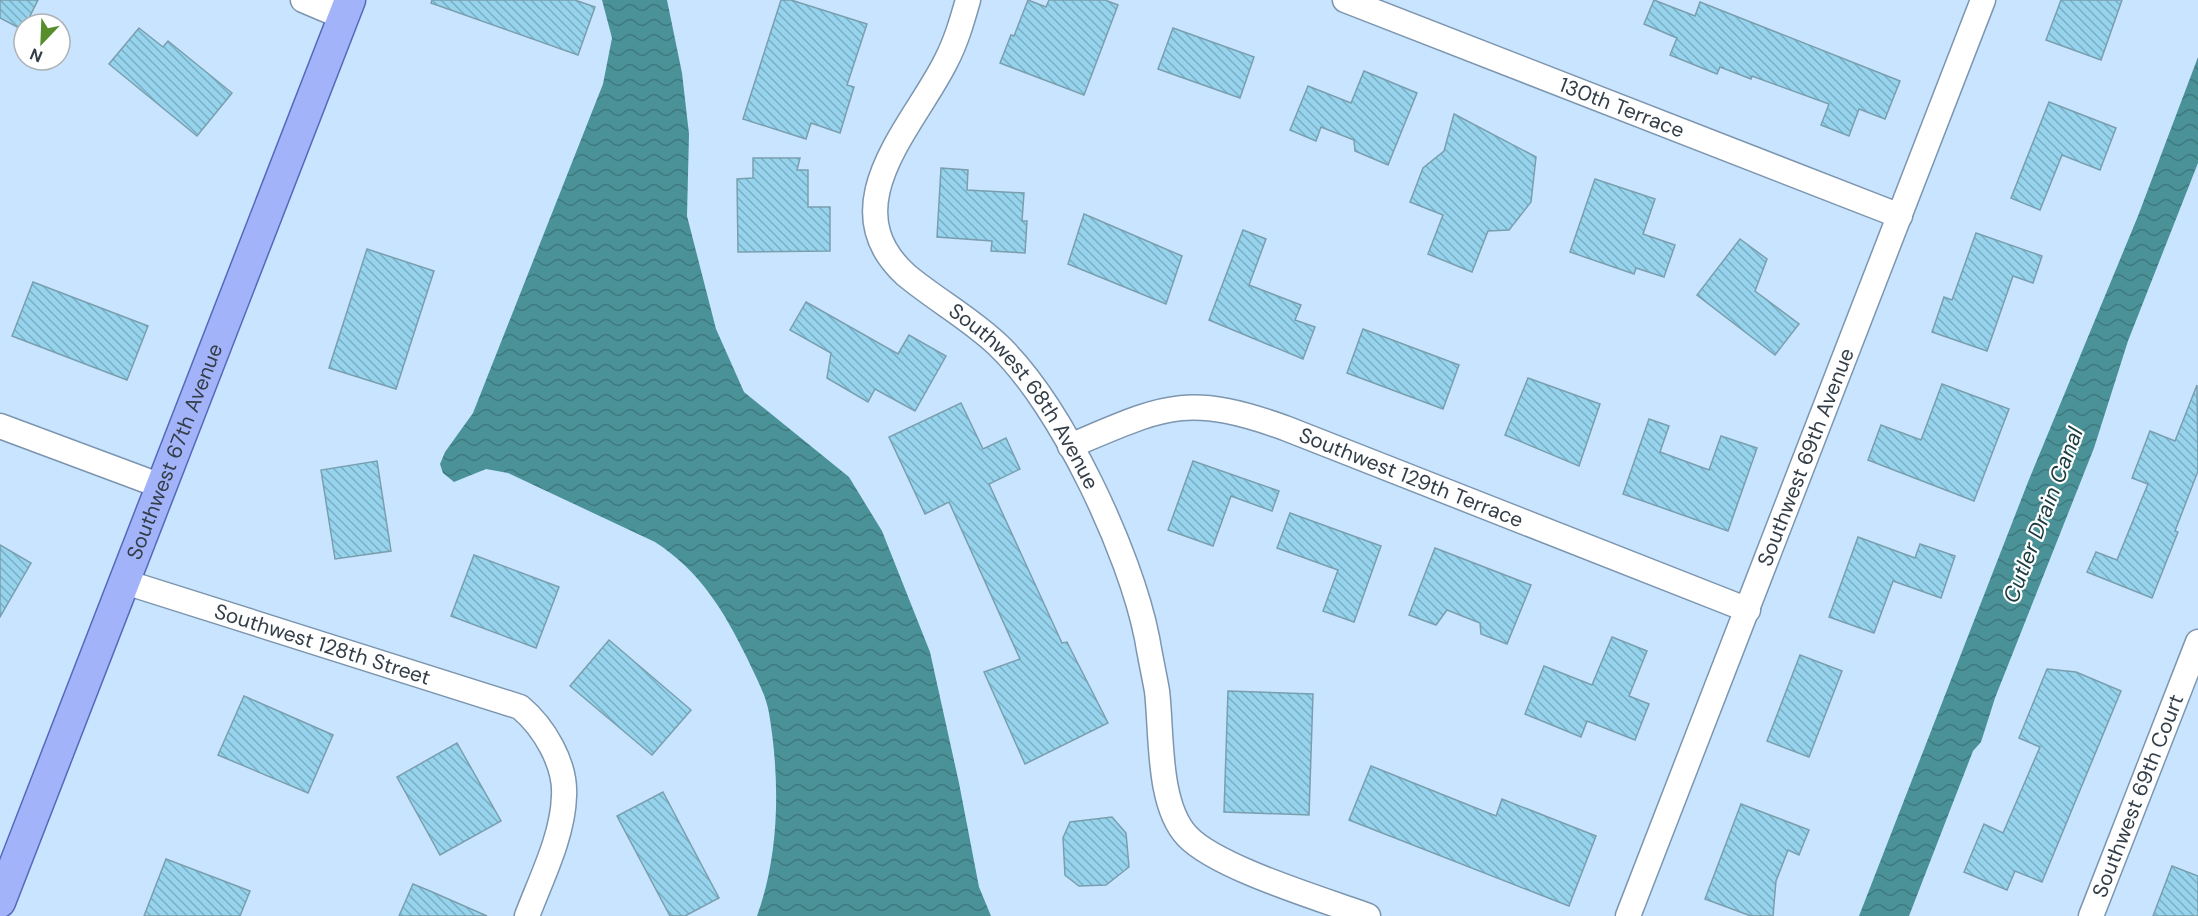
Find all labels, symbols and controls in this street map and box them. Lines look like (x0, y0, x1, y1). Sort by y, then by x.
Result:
north arrow (12, 12, 72, 72)
text: N (27, 43, 46, 67)
street label: 130th Terrace (1555, 71, 1688, 145)
street label: Southwest 68th Avenue (943, 297, 1105, 494)
street label: Southwest 67th Avenue (120, 340, 229, 564)
street label: Southwest 69th Avenue (1751, 344, 1861, 570)
street label: Southwest 129th Terrace (1295, 421, 1527, 534)
water label: Cutler Drain Canal (1996, 422, 2090, 607)
street label: Southwest 128th Street (211, 597, 434, 692)
street label: Southwest 69th Court (2086, 690, 2190, 902)

